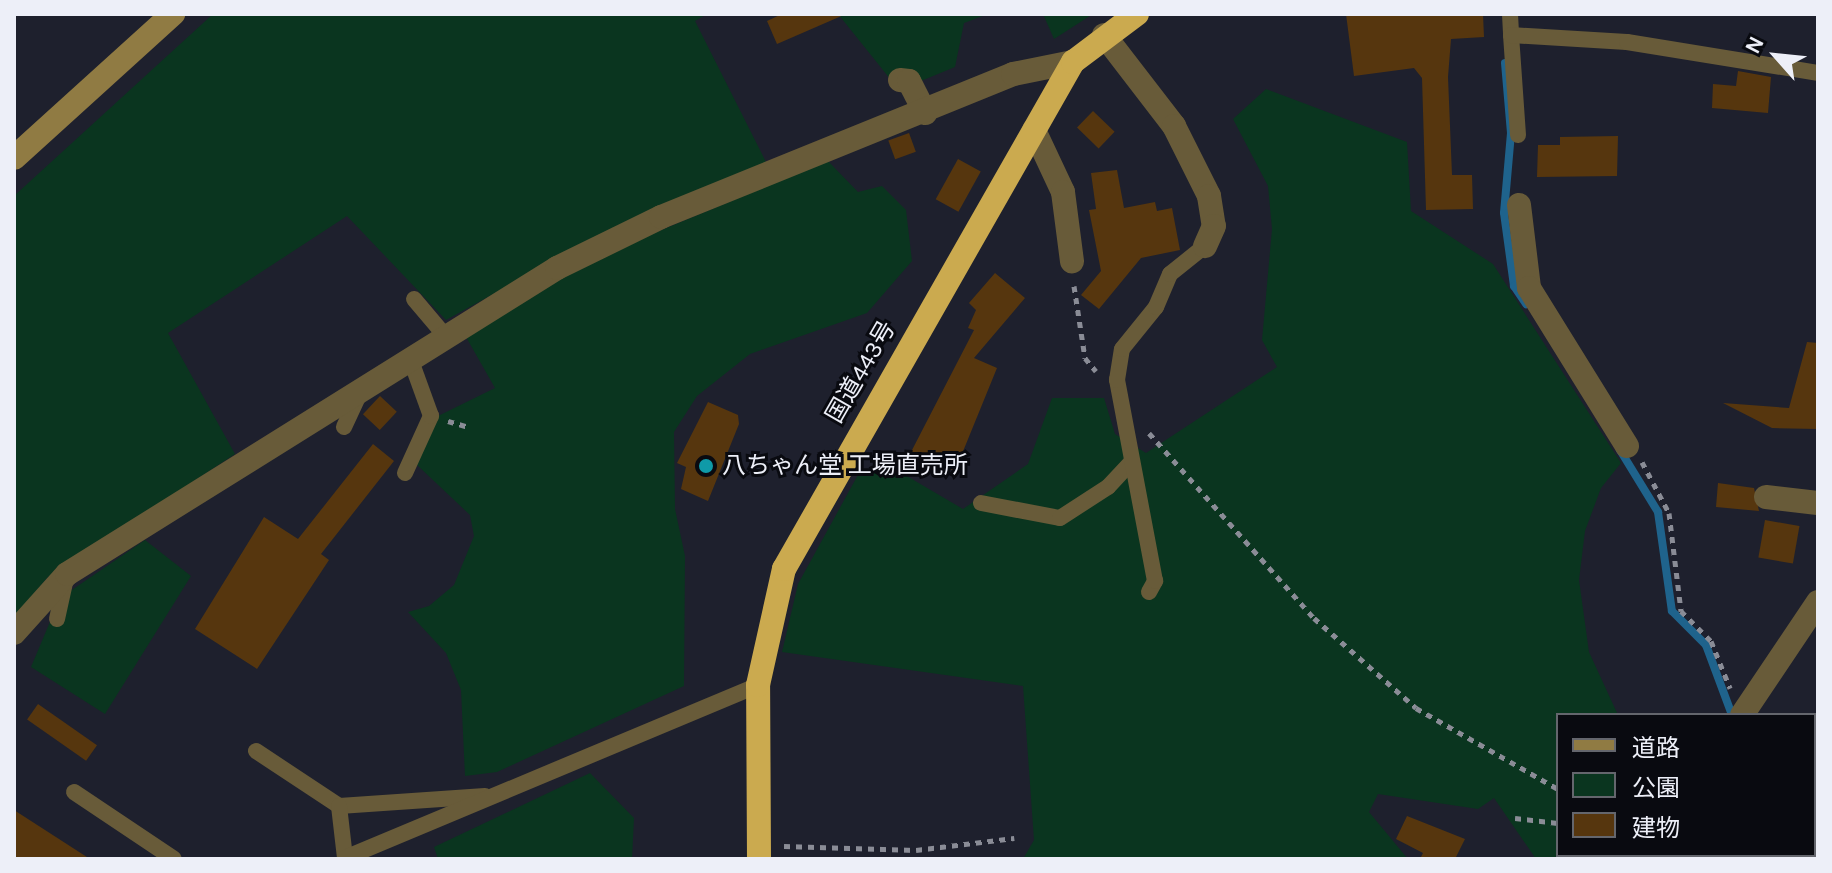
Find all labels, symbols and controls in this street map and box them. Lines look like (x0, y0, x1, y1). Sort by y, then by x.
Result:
north arrow (1736, 16, 1816, 96)
text: N (1739, 32, 1770, 58)
street label: 国道443号 (820, 316, 902, 428)
place label: 八ちゃん堂 工場直売所 (722, 452, 968, 480)
marker: 八ちゃん堂 工場直売所 (697, 457, 715, 475)
legend (1556, 713, 1816, 857)
text: 道路 (1632, 734, 1680, 762)
text: 公園 (1632, 774, 1680, 802)
text: 建物 (1632, 814, 1680, 842)

